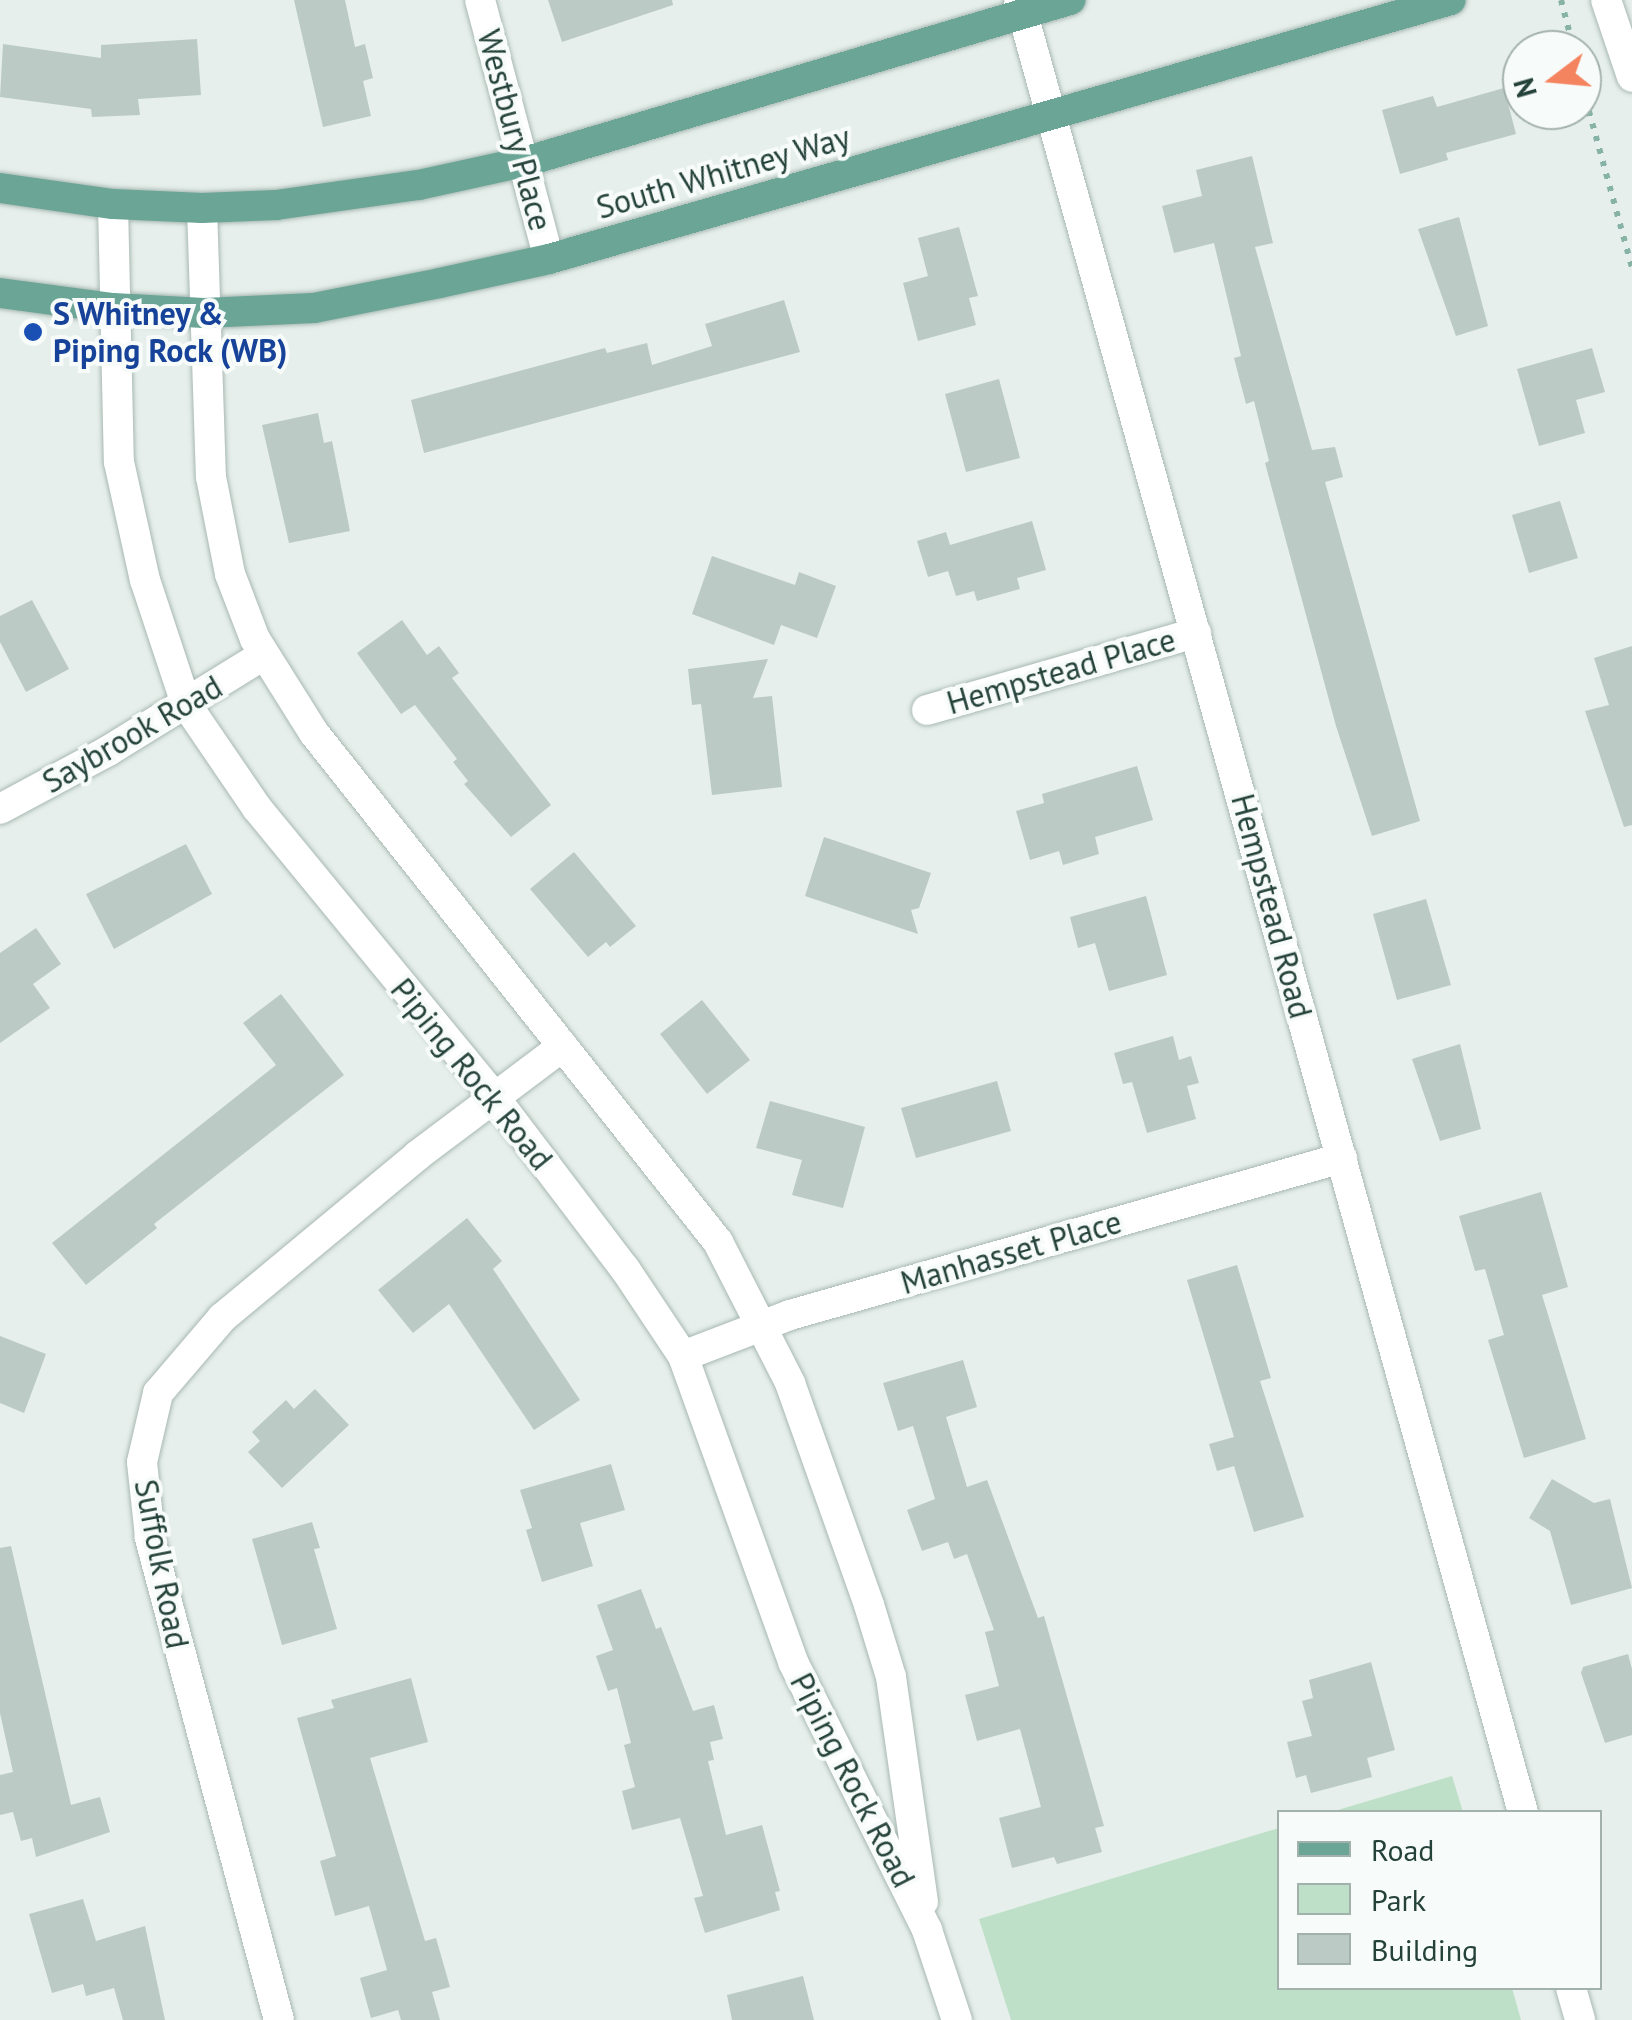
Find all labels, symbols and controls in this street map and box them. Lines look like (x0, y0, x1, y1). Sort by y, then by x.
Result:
street label: Westbury Place (470, 25, 560, 235)
north arrow (1502, 30, 1602, 130)
text: N (1504, 74, 1545, 102)
street label: South Whitney Way (591, 117, 855, 227)
place label: S Whitney & Piping Rock (WB) (53, 295, 288, 370)
marker: S Whitney & Piping Rock (WB) (22, 321, 44, 343)
street label: Hempstead Place (942, 620, 1180, 722)
street label: Saybrook Road (35, 667, 229, 801)
street label: Hempstead Road (1224, 790, 1320, 1022)
street label: Piping Rock Road (383, 970, 561, 1178)
street label: Manhasset Place (896, 1202, 1126, 1302)
street label: Suffolk Road (127, 1476, 197, 1652)
street label: Piping Rock Road (782, 1666, 924, 1894)
legend (1277, 1810, 1602, 1990)
text: Road (1371, 1830, 1435, 1869)
text: Park (1371, 1880, 1426, 1919)
text: Building (1371, 1930, 1478, 1969)

